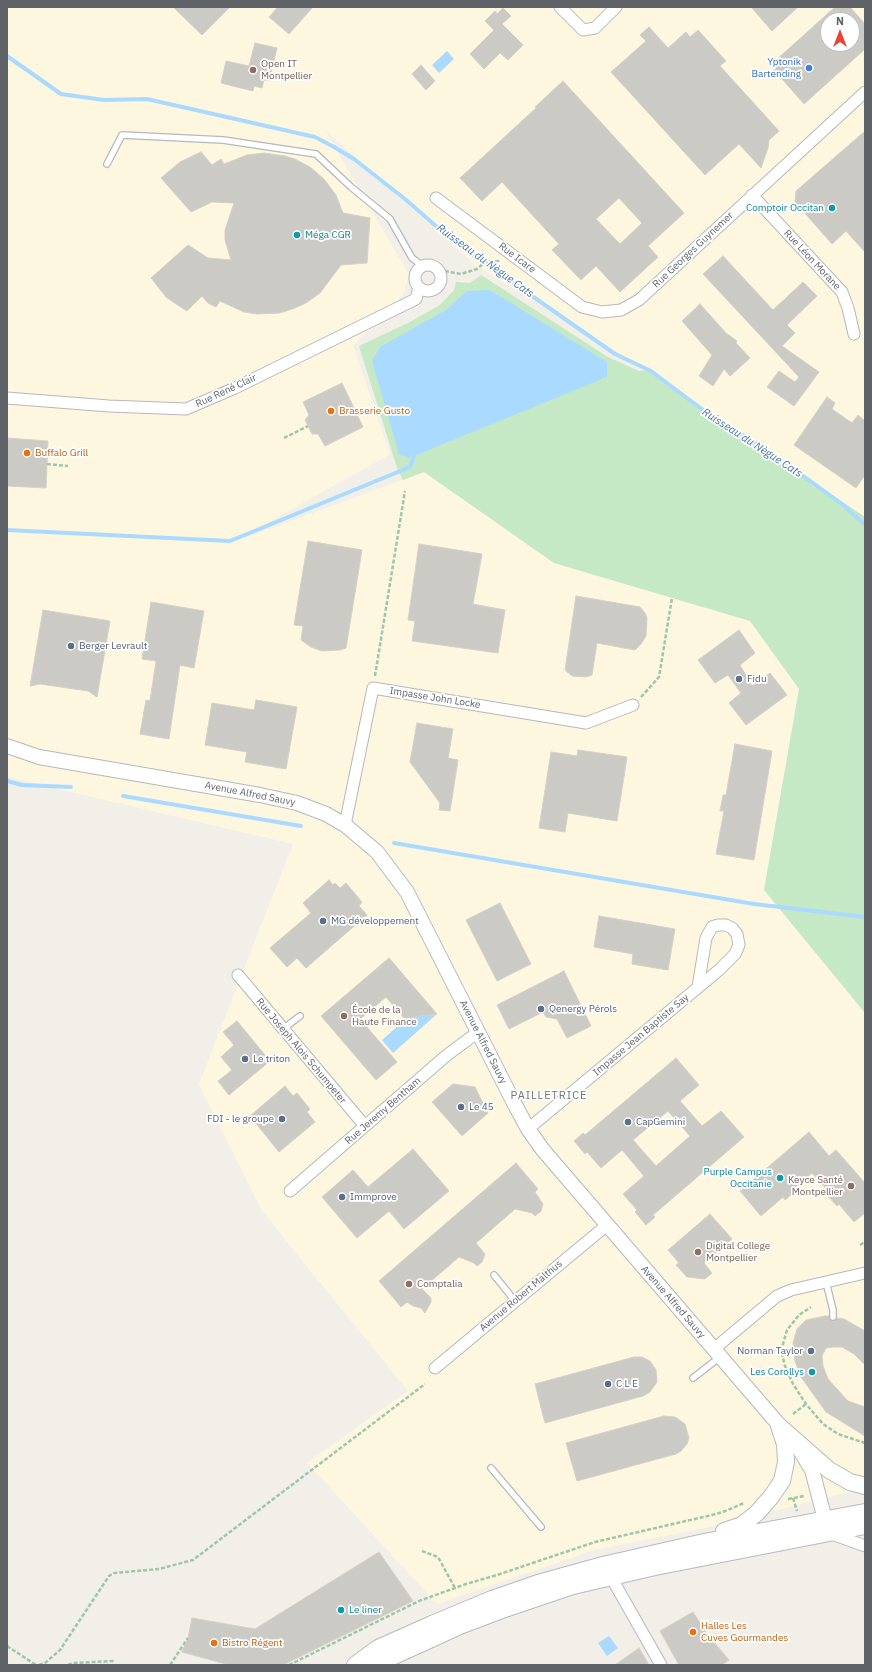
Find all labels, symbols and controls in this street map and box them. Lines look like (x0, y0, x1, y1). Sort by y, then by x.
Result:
north arrow (820, 12, 860, 52)
text: N (836, 14, 844, 28)
place label: Yptonik Bartending (752, 56, 801, 80)
place label: Open IT Montpellier (261, 58, 312, 82)
marker: Yptonik Bartending (804, 63, 814, 73)
marker: Open IT Montpellier (248, 65, 258, 75)
place label: Comptoir Occitan (746, 202, 824, 214)
marker: Comptoir Occitan (827, 203, 837, 213)
street label: Rue Georges Guynemer (650, 209, 736, 291)
water label: Ruisseau du Nègue Cats (434, 221, 536, 301)
street label: Rue Léon Morane (781, 227, 843, 293)
place label: Méga CGR (305, 229, 351, 241)
marker: Méga CGR (292, 230, 302, 240)
street label: Rue Icare (496, 240, 538, 276)
street label: Rue René Clair (194, 372, 258, 410)
place label: Brasserie Gusto (339, 405, 410, 417)
marker: Brasserie Gusto (326, 406, 336, 416)
water label: Ruisseau du Nègue Cats (699, 406, 805, 480)
place label: Buffalo Grill (35, 447, 88, 459)
marker: Buffalo Grill (22, 448, 32, 458)
place label: Berger Levrault (79, 640, 147, 652)
marker: Berger Levrault (66, 641, 76, 651)
place label: Fidu (747, 673, 767, 685)
marker: Fidu (734, 674, 744, 684)
street label: Impasse John Locke (389, 685, 481, 711)
street label: Avenue Alfred Sauvy (204, 779, 296, 809)
place label: MG développement (331, 915, 419, 927)
marker: MG développement (318, 916, 328, 926)
street label: Impasse Jean Baptiste Say (591, 991, 691, 1079)
street label: Rue Joseph Alois Schumpeter (253, 996, 349, 1106)
street label: Avenue Alfred Sauvy (457, 998, 509, 1086)
place label: Qenergy Pérols (549, 1003, 617, 1015)
place label: École de la Haute Finance (352, 1004, 417, 1028)
marker: Qenergy Pérols (536, 1004, 546, 1014)
marker: École de la Haute Finance (339, 1011, 349, 1021)
place label: Le triton (253, 1053, 290, 1065)
marker: Le triton (240, 1054, 250, 1064)
street label: Rue Jeremy Bentham (343, 1075, 423, 1147)
district label: PAILLETRICE (510, 1089, 588, 1103)
place label: Le 45 (469, 1101, 494, 1113)
marker: Le 45 (456, 1102, 466, 1112)
place label: FDI - le groupe (207, 1113, 274, 1125)
marker: FDI - le groupe (277, 1114, 287, 1124)
place label: CapGemini (636, 1116, 685, 1128)
marker: CapGemini (623, 1117, 633, 1127)
place label: Purple Campus Occitanie (704, 1166, 772, 1190)
marker: Purple Campus Occitanie (775, 1173, 785, 1183)
place label: Keyce Santé Montpellier (788, 1174, 843, 1198)
marker: Keyce Santé Montpellier (846, 1181, 856, 1191)
place label: Immprove (350, 1191, 397, 1203)
marker: Immprove (337, 1192, 347, 1202)
place label: Digital College Montpellier (706, 1240, 770, 1264)
marker: Digital College Montpellier (693, 1247, 703, 1257)
street label: Avenue Robert Malthus (477, 1258, 565, 1334)
street label: Avenue Alfred Sauvy (638, 1263, 708, 1341)
place label: Comptalia (417, 1278, 463, 1290)
marker: Comptalia (404, 1279, 414, 1289)
place label: Norman Taylor (737, 1345, 803, 1357)
marker: Norman Taylor (806, 1346, 816, 1356)
place label: Les Corollys (750, 1366, 804, 1378)
marker: Les Corollys (807, 1367, 817, 1377)
place label: C L E (616, 1378, 638, 1390)
marker: C L E (603, 1379, 613, 1389)
place label: Le liner (349, 1604, 382, 1616)
marker: Le liner (336, 1605, 346, 1615)
place label: Halles Les Cuves Gourmandes (701, 1620, 788, 1644)
marker: Halles Les Cuves Gourmandes (688, 1627, 698, 1637)
place label: Bistro Régent (222, 1637, 283, 1649)
marker: Bistro Régent (209, 1638, 219, 1648)

